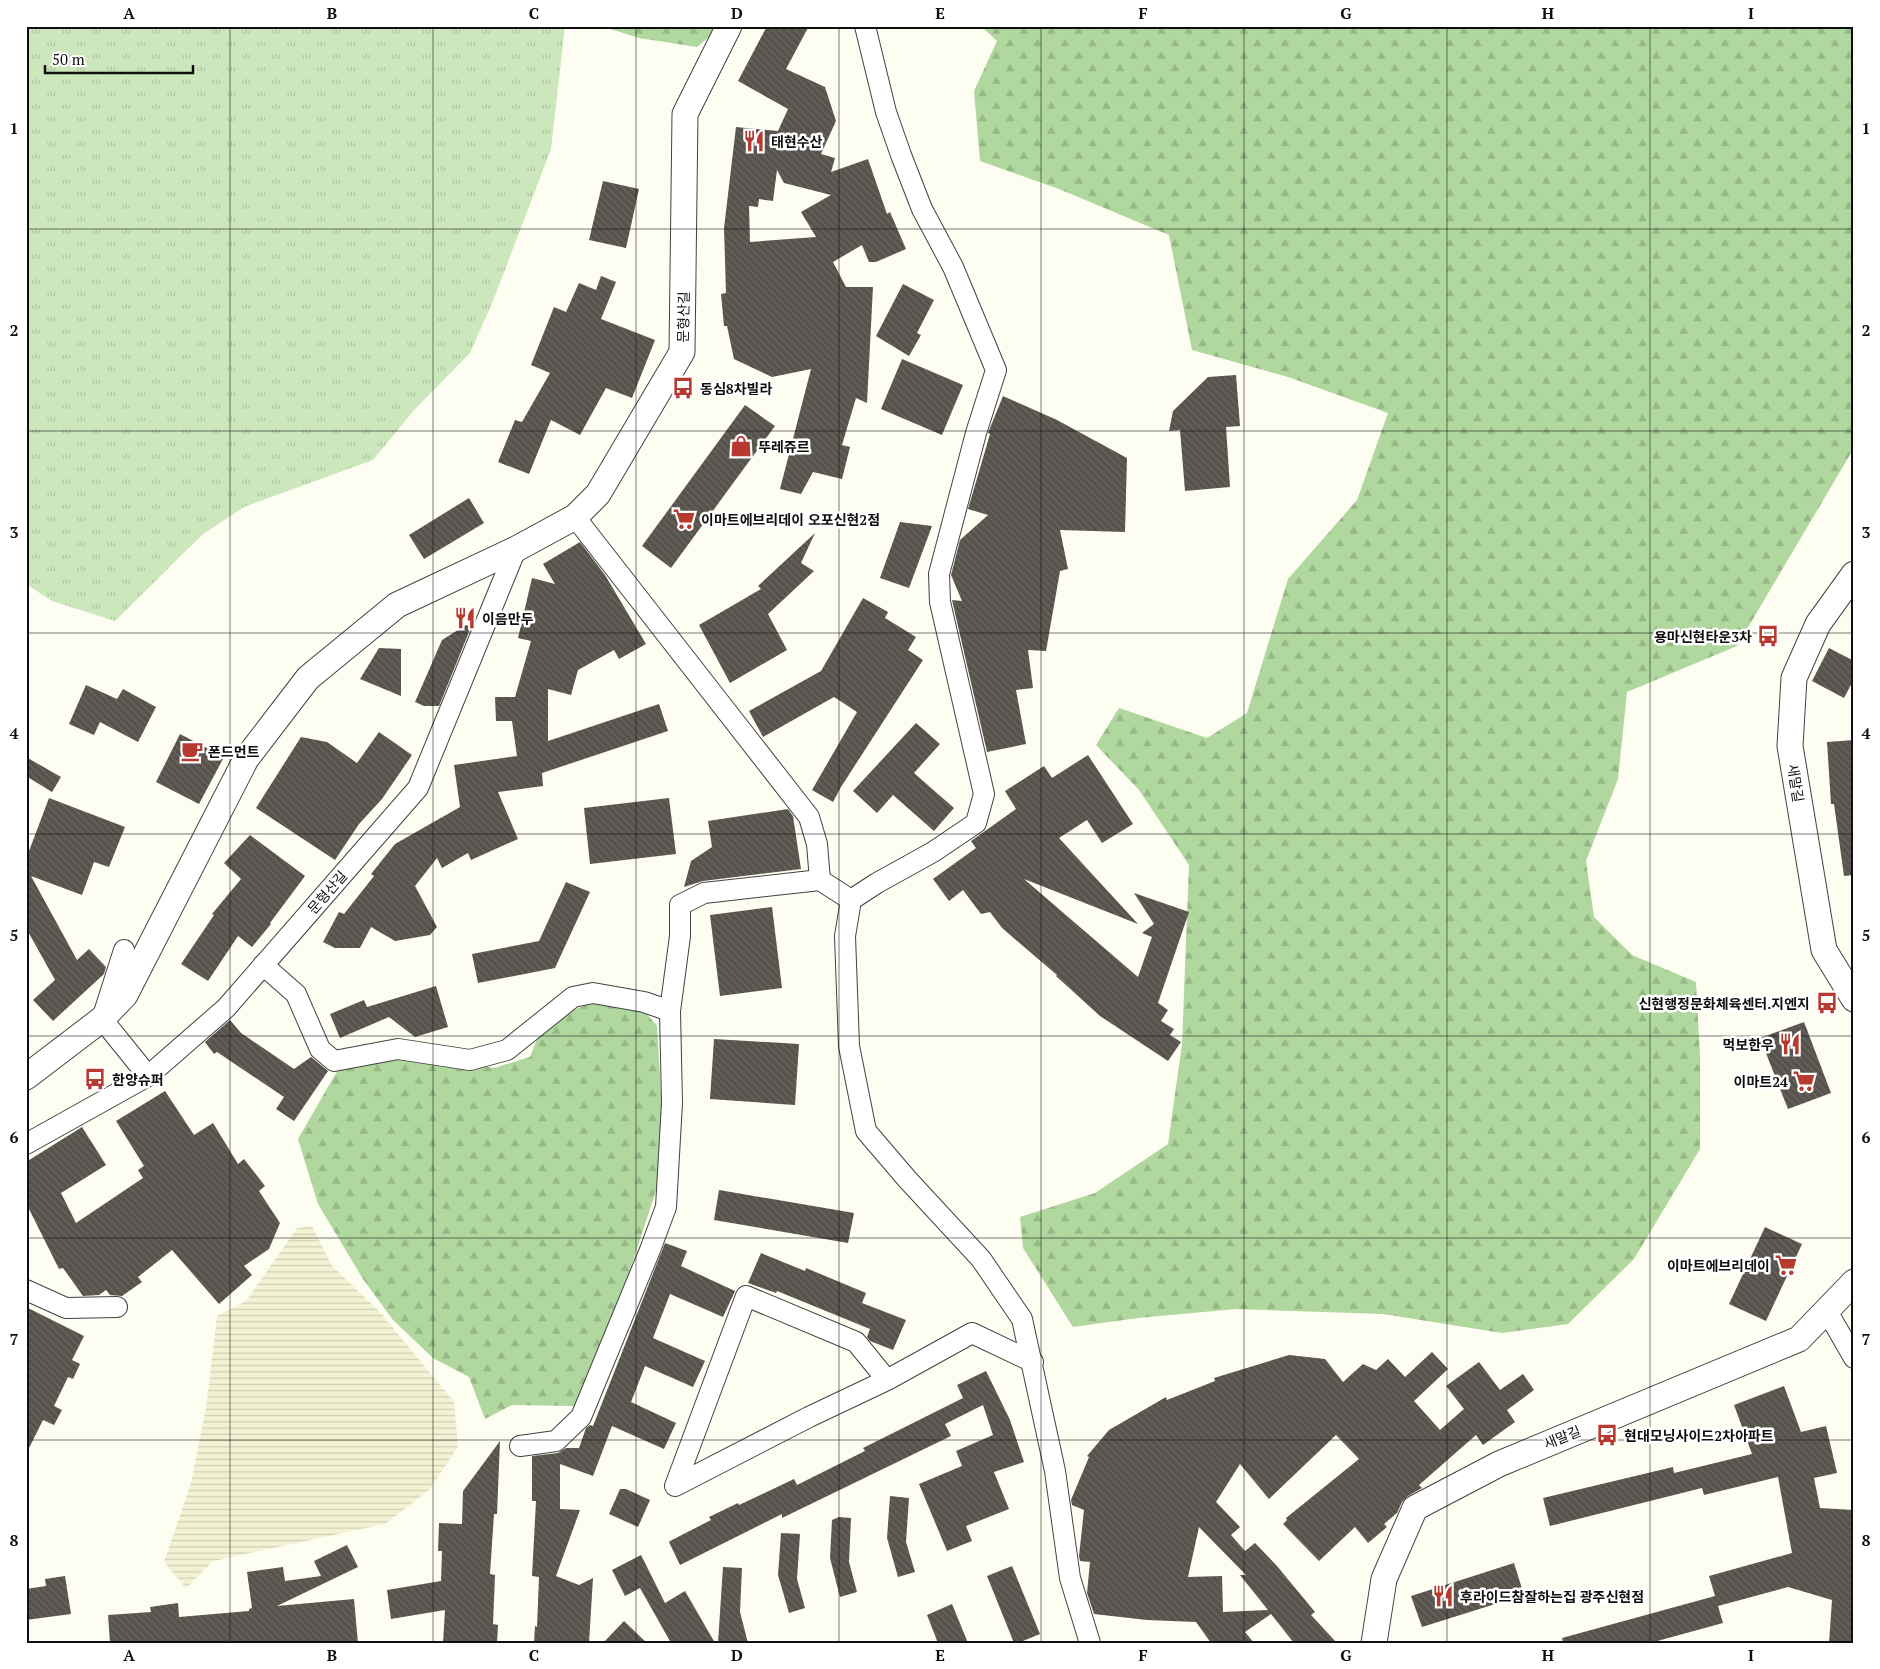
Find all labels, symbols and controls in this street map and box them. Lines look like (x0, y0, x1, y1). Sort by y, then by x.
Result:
text: A (123, 2, 135, 24)
text: B (327, 2, 337, 24)
text: C (529, 2, 539, 24)
text: D (731, 2, 743, 24)
text: E (935, 2, 945, 24)
text: F (1138, 2, 1148, 24)
text: G (1340, 2, 1352, 24)
text: H (1542, 2, 1554, 24)
text: I (1748, 2, 1754, 24)
scale bar (45, 42, 192, 74)
text: 50 m (52, 49, 85, 69)
text: 1 (9, 117, 19, 139)
text: 1 (1861, 117, 1871, 139)
restaurant icon: 태현수산 (741, 128, 767, 154)
place label: 태현수산 (771, 132, 823, 151)
street label: 문형산길 (673, 291, 693, 343)
text: 2 (9, 319, 19, 341)
text: 2 (1861, 319, 1871, 341)
bus stop icon: 동심8차빌라 (670, 375, 696, 401)
place label: 동심8차빌라 (700, 379, 772, 398)
shop icon: 뚜레쥬르 (728, 433, 754, 459)
place label: 뚜레쥬르 (758, 437, 810, 456)
supermarket icon: 이마트에브리데이 오포신현2점 (671, 506, 697, 532)
place label: 이마트에브리데이 오포신현2점 (701, 510, 880, 529)
text: 3 (9, 521, 19, 543)
text: 3 (1861, 521, 1871, 543)
restaurant icon: 이음만두 (452, 605, 478, 631)
place label: 이음만두 (482, 609, 534, 628)
bus stop icon: 용마신현타운3차 (1755, 623, 1781, 649)
place label: 용마신현타운3차 (1654, 627, 1752, 646)
text: 4 (9, 722, 19, 744)
text: 4 (1861, 722, 1871, 744)
cafe icon: 폰드먼트 (179, 738, 205, 764)
place label: 폰드먼트 (208, 742, 260, 761)
street label: 새말길 (1784, 762, 1808, 804)
street label: 문형산길 (303, 866, 351, 918)
text: 5 (9, 924, 19, 946)
text: 5 (1861, 924, 1871, 946)
bus stop icon: 신현행정문화체육센터.지엔지 (1814, 990, 1840, 1016)
place label: 신현행정문화체육센터.지엔지 (1638, 994, 1810, 1013)
restaurant icon: 먹보한우 (1777, 1031, 1803, 1057)
place label: 먹보한우 (1722, 1035, 1774, 1054)
bus stop icon: 한양슈퍼 (82, 1066, 108, 1092)
supermarket icon: 이마트24 (1791, 1068, 1817, 1094)
place label: 한양슈퍼 (112, 1070, 164, 1089)
place label: 이마트24 (1734, 1072, 1788, 1091)
text: 6 (9, 1126, 19, 1148)
text: 6 (1861, 1126, 1871, 1148)
supermarket icon: 이마트에브리데이 (1773, 1252, 1799, 1278)
place label: 이마트에브리데이 (1667, 1256, 1770, 1275)
text: 7 (9, 1328, 19, 1350)
text: 7 (1861, 1328, 1871, 1350)
street label: 새말길 (1541, 1421, 1583, 1453)
bus stop icon: 현대모닝사이드2차아파트 (1594, 1422, 1620, 1448)
place label: 현대모닝사이드2차아파트 (1624, 1426, 1774, 1445)
text: 8 (9, 1529, 19, 1551)
text: 8 (1861, 1529, 1871, 1551)
restaurant icon: 후라이드참잘하는집 광주신현점 (1430, 1583, 1456, 1609)
place label: 후라이드참잘하는집 광주신현점 (1460, 1587, 1644, 1606)
text: A (123, 1644, 135, 1666)
text: B (327, 1644, 337, 1666)
text: C (529, 1644, 539, 1666)
text: D (731, 1644, 743, 1666)
text: E (935, 1644, 945, 1666)
text: F (1138, 1644, 1148, 1666)
text: G (1340, 1644, 1352, 1666)
text: H (1542, 1644, 1554, 1666)
text: I (1748, 1644, 1754, 1666)

